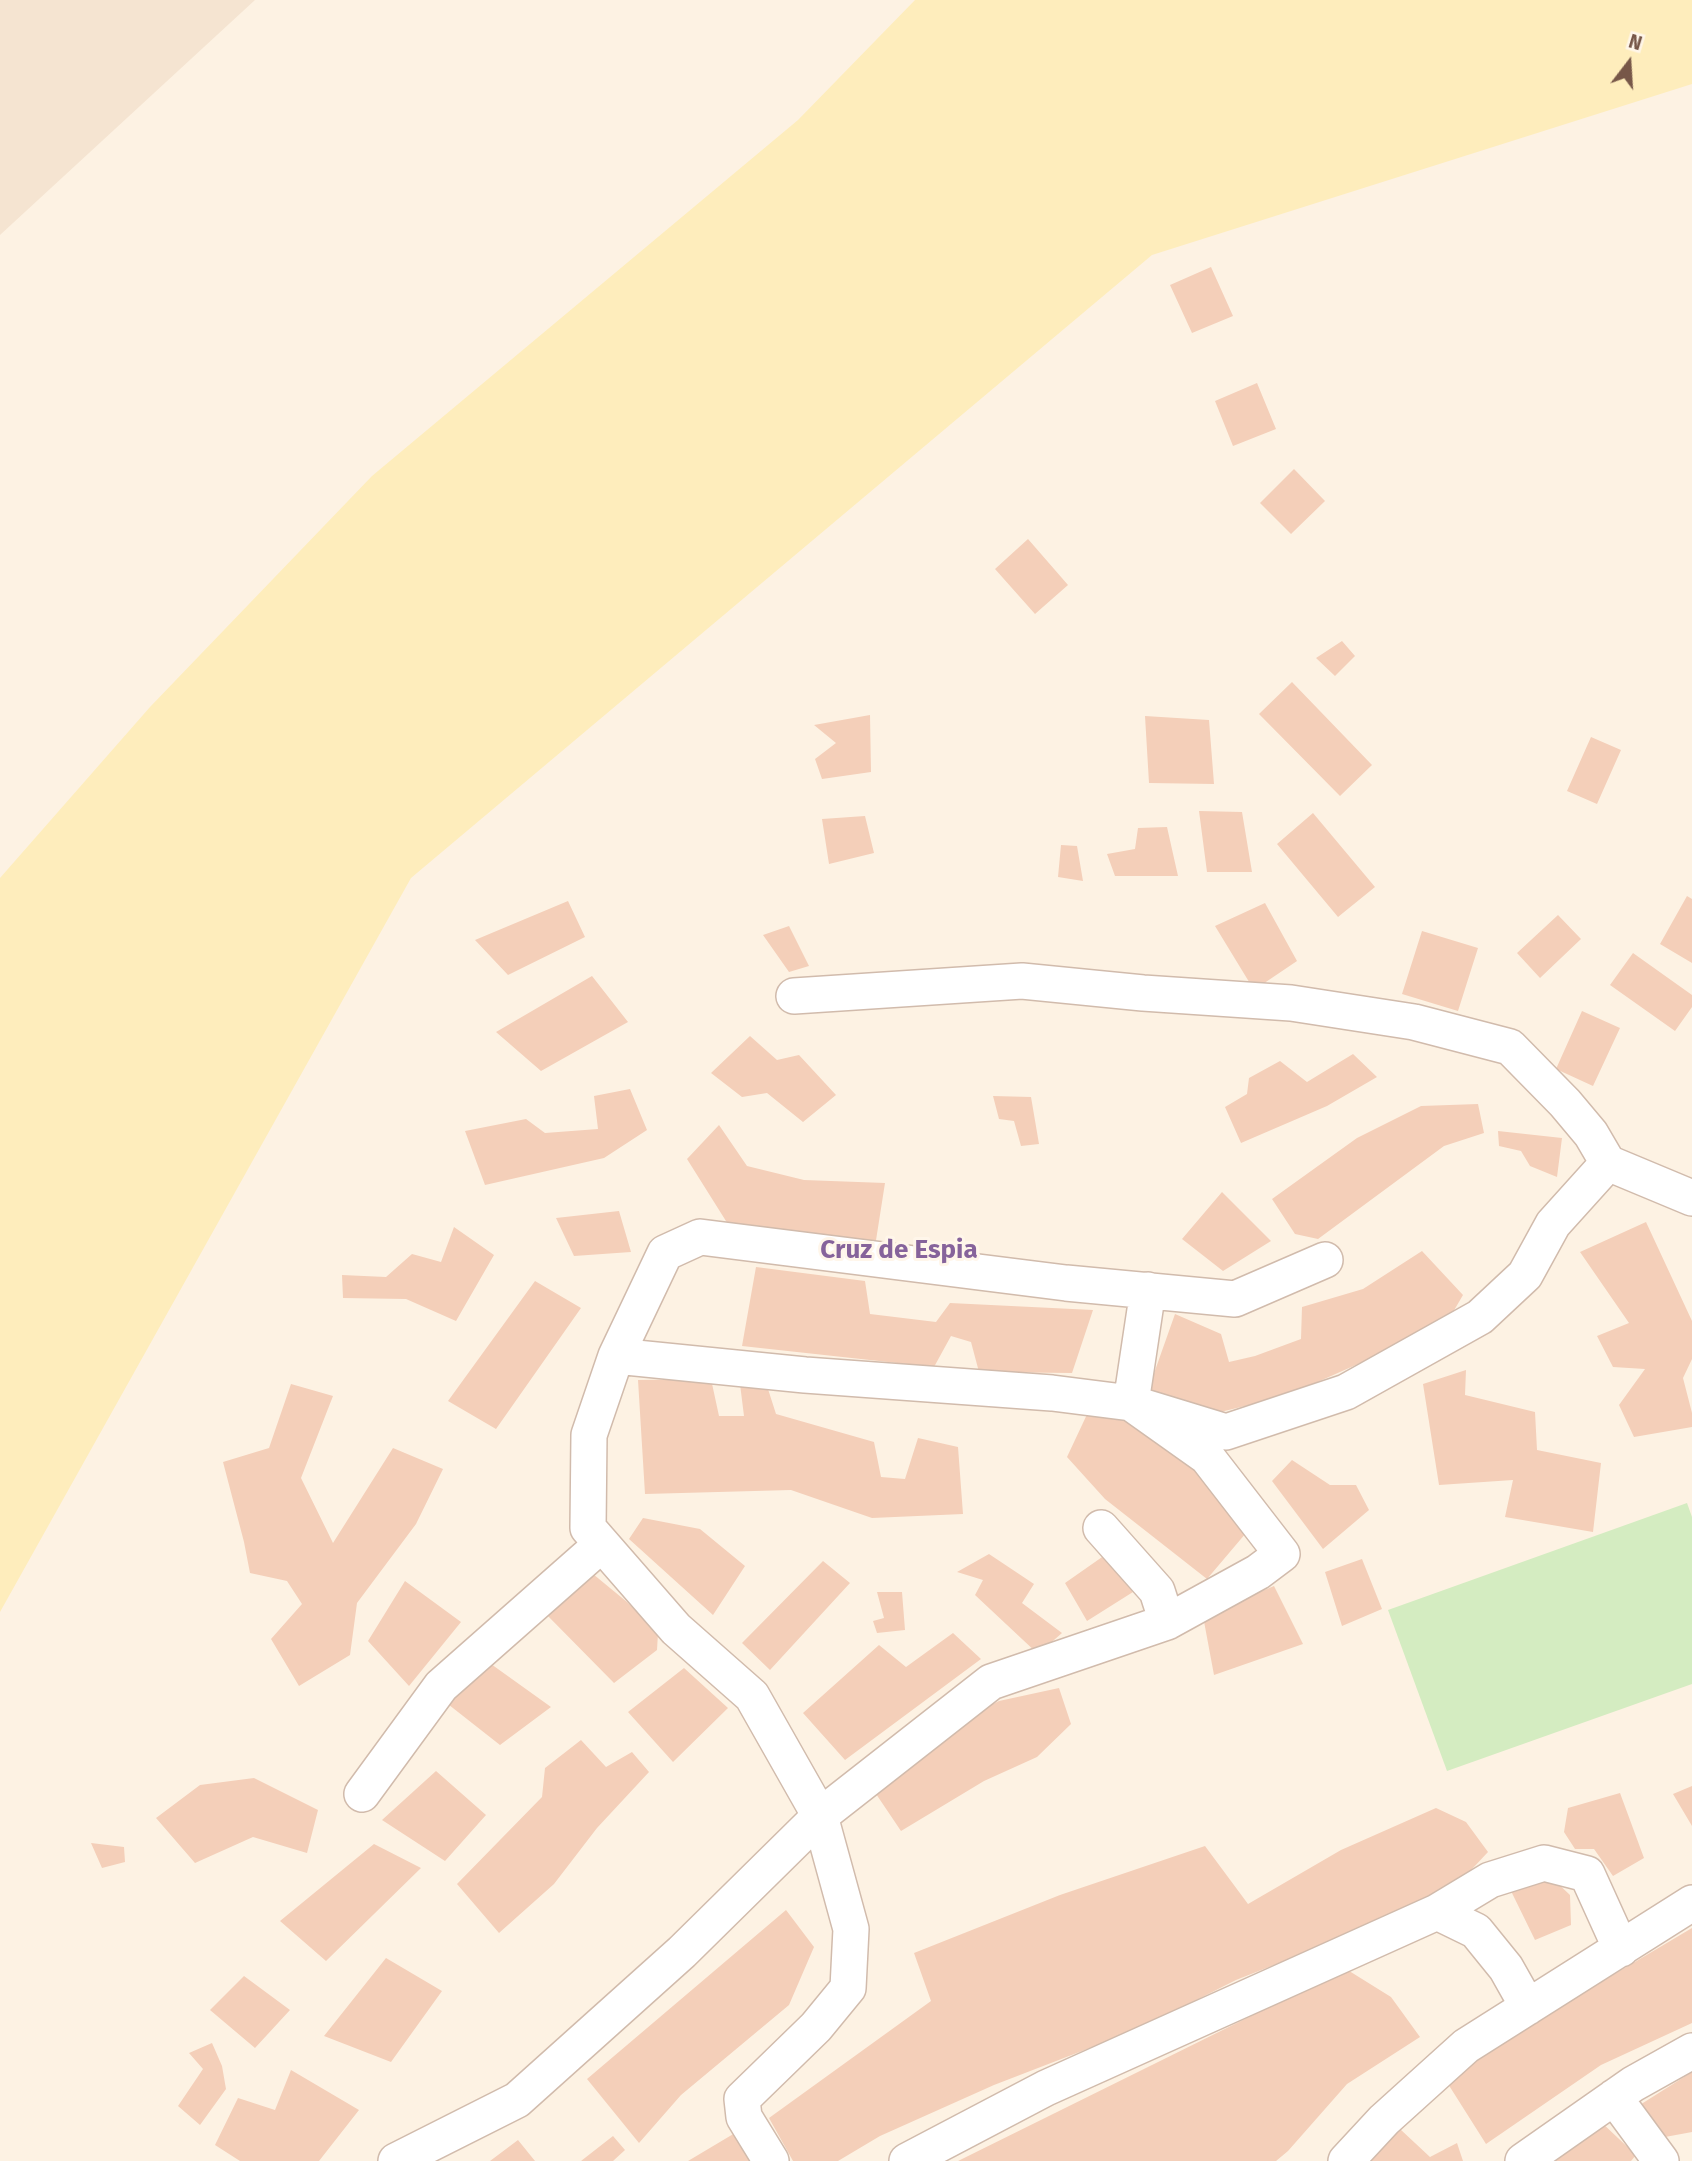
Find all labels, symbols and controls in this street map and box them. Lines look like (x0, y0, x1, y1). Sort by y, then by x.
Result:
north arrow (1594, 28, 1664, 98)
text: N (1626, 30, 1645, 55)
district label: Cruz de Espia (820, 1235, 978, 1267)

